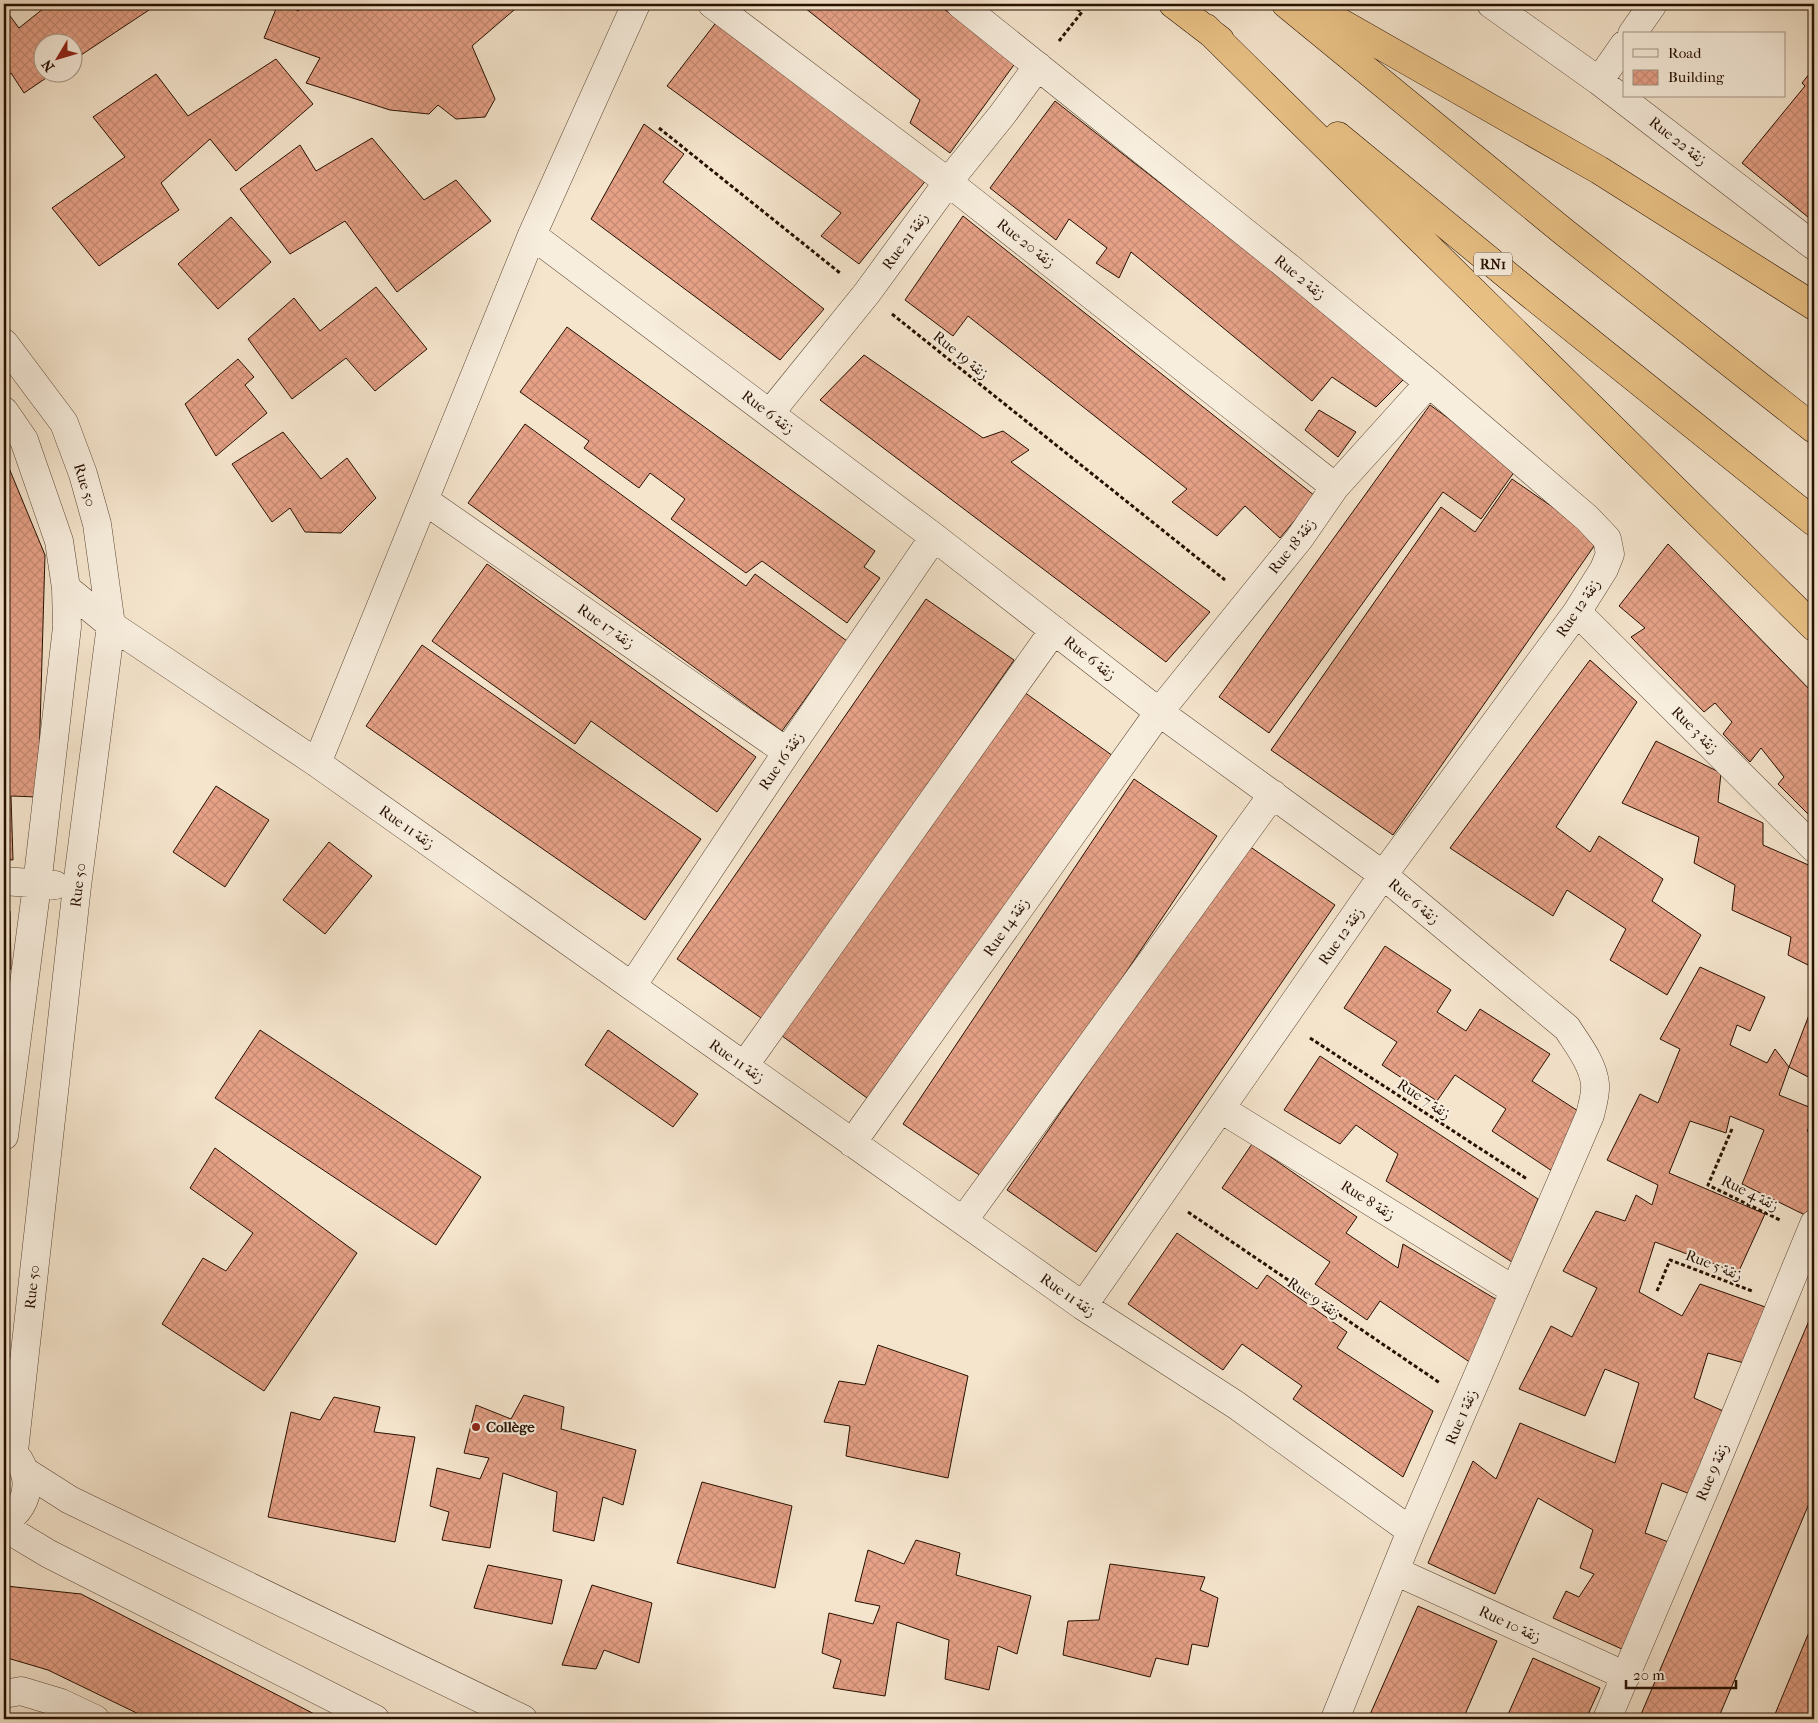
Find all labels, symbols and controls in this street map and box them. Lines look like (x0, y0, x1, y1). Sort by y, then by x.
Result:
north arrow (32, 32, 82, 82)
legend (1623, 32, 1786, 98)
text: Road (1668, 44, 1702, 62)
text: N (38, 56, 58, 75)
text: Building (1668, 68, 1725, 86)
street label: Rue 22 زنقة (1645, 113, 1711, 169)
street label: Rue 21 زنقة (878, 209, 932, 273)
street label: Rue 20 زنقة (993, 215, 1059, 271)
street label: Rue 2 زنقة (1271, 251, 1329, 303)
road number: RN1 (1474, 252, 1512, 276)
street label: Rue 19 زنقة (930, 327, 992, 383)
street label: Rue 6 زنقة (738, 386, 798, 438)
street label: Rue 50 (70, 461, 100, 509)
street label: Rue 18 زنقة (1265, 514, 1319, 578)
street label: Rue 12 زنقة (1552, 576, 1604, 640)
street label: Rue 17 زنقة (574, 600, 638, 652)
street label: Rue 6 زنقة (1060, 632, 1120, 684)
street label: Rue 3 زنقة (1668, 703, 1722, 757)
street label: Rue 16 زنقة (755, 728, 807, 794)
street label: Rue 11 زنقة (376, 801, 438, 853)
street label: Rue 50 (66, 862, 90, 908)
street label: Rue 6 زنقة (1385, 874, 1443, 928)
street label: Rue 14 زنقة (979, 894, 1033, 960)
street label: Rue 12 زنقة (1315, 904, 1367, 968)
street label: Rue 11 زنقة (706, 1035, 768, 1087)
street label: Rue 7 زنقة (1394, 1075, 1454, 1123)
street label: Rue 4 زنقة (1718, 1171, 1782, 1215)
street label: Rue 8 زنقة (1338, 1176, 1398, 1224)
street label: Rue 5 زنقة (1683, 1246, 1745, 1284)
street label: Rue 50 (21, 1264, 43, 1310)
street label: Rue 11 زنقة (1037, 1269, 1099, 1321)
street label: Rue 9 زنقة (1284, 1273, 1344, 1323)
street label: Rue 1 زنقة (1441, 1387, 1481, 1447)
place label: Collège (486, 1418, 535, 1436)
marker: Collège (470, 1421, 482, 1433)
street label: Rue 9 زنقة (1692, 1440, 1732, 1504)
street label: Rue 10 زنقة (1476, 1602, 1544, 1646)
scale bar (1626, 1658, 1736, 1690)
text: 20 m (1633, 1666, 1665, 1684)

